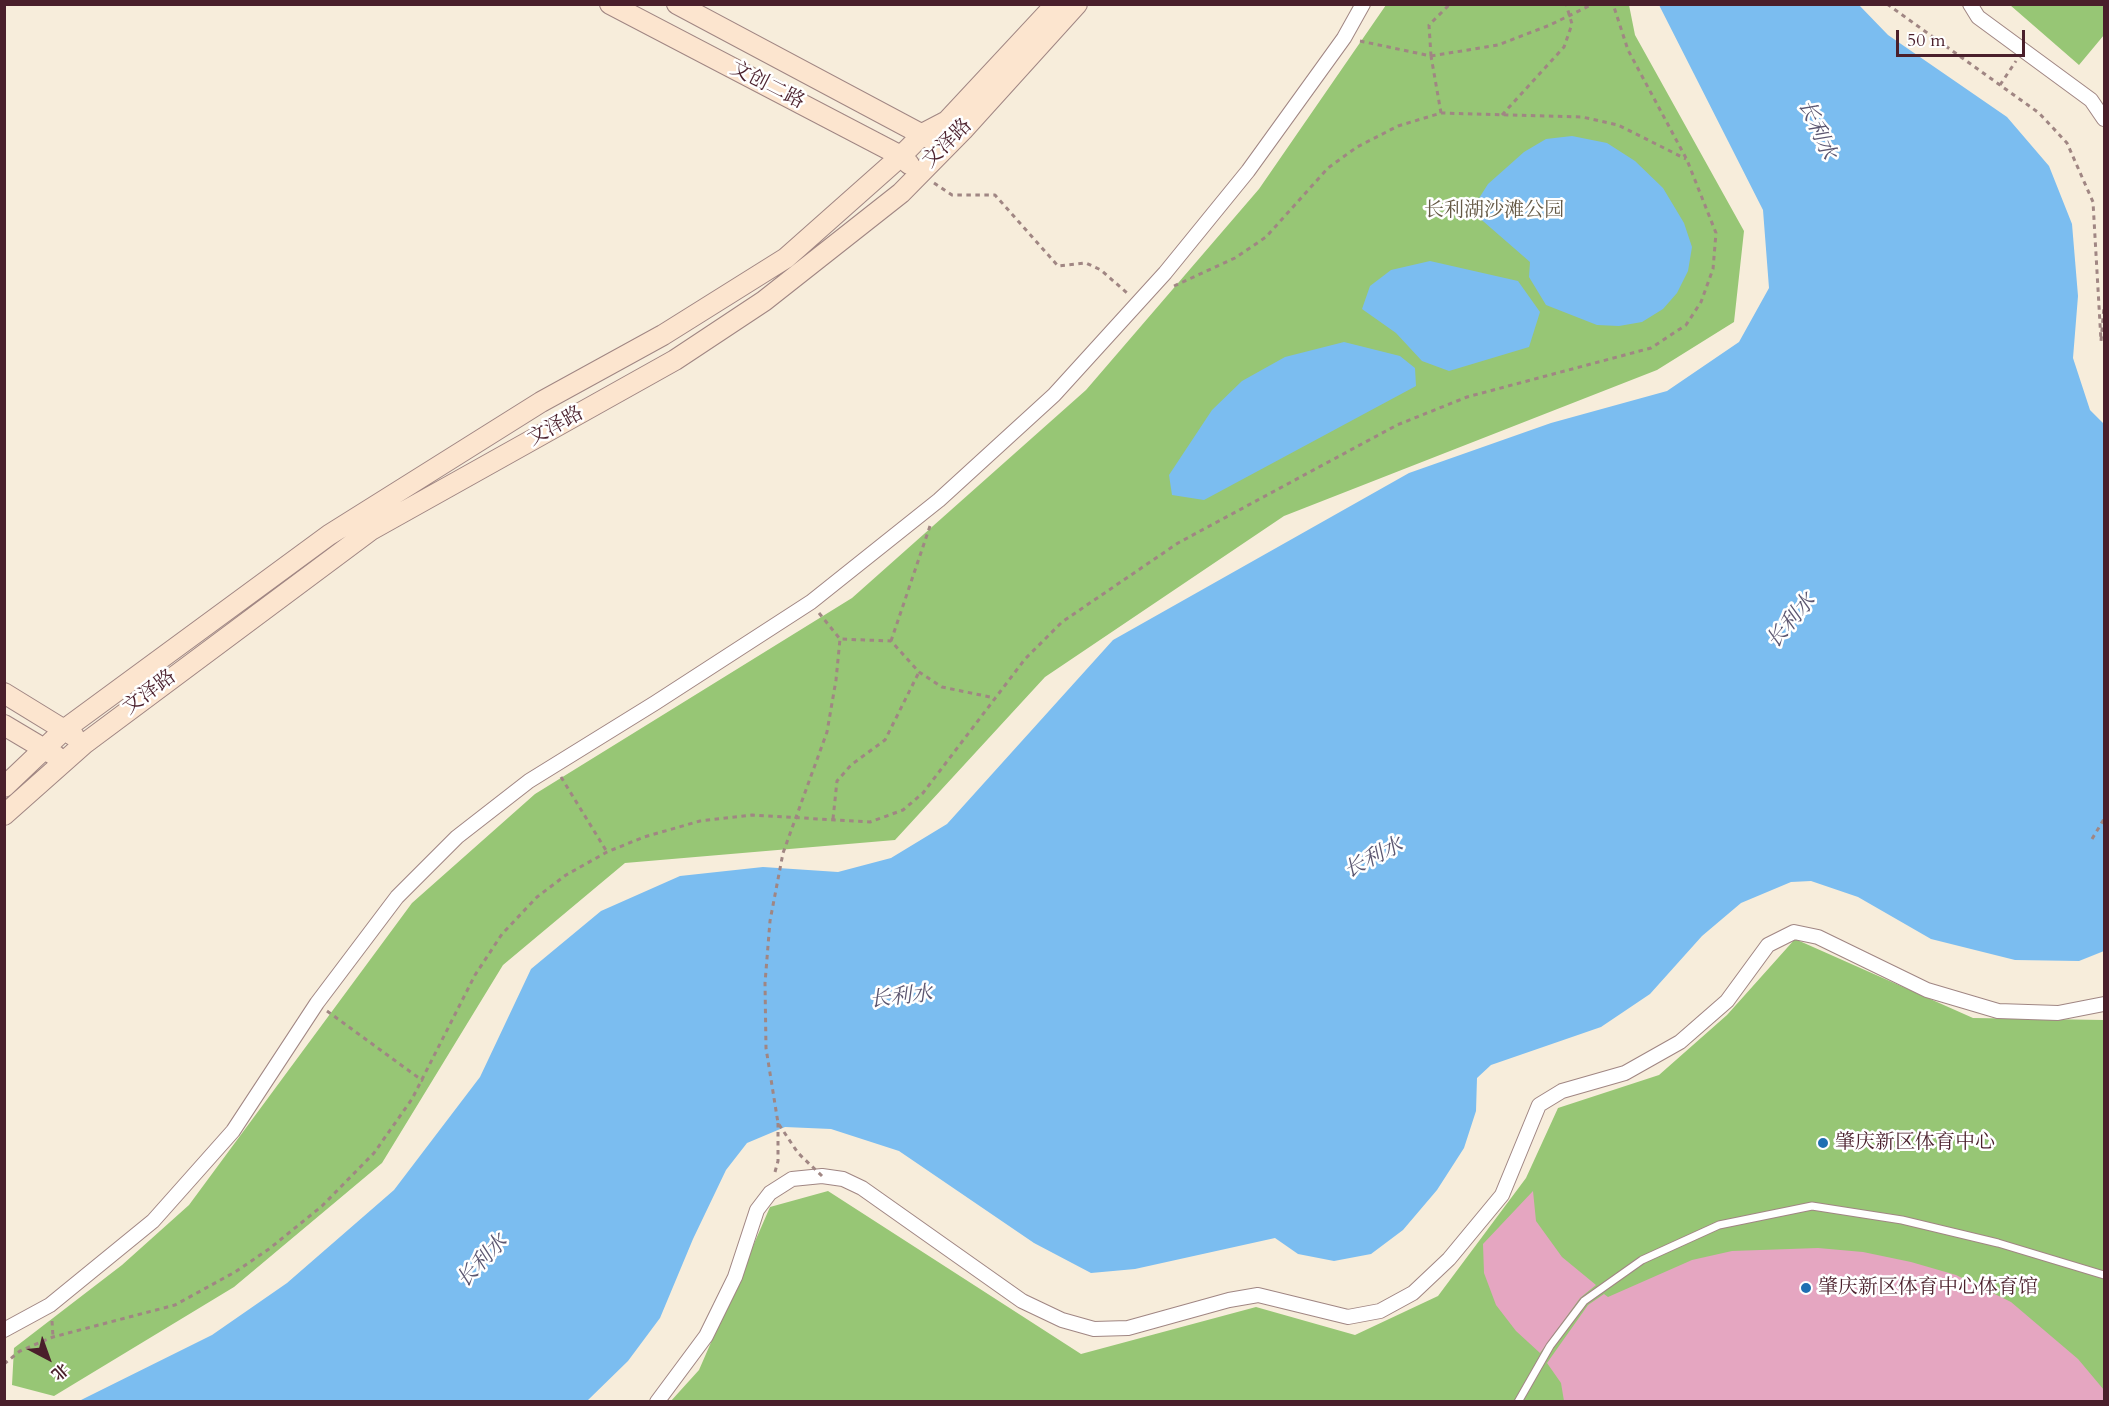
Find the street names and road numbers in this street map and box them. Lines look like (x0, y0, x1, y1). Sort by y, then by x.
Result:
street label: 文创二路 (726, 57, 808, 115)
street label: 文泽路 (918, 114, 978, 174)
street label: 文泽路 (524, 402, 588, 452)
street label: 文泽路 (119, 665, 181, 721)

